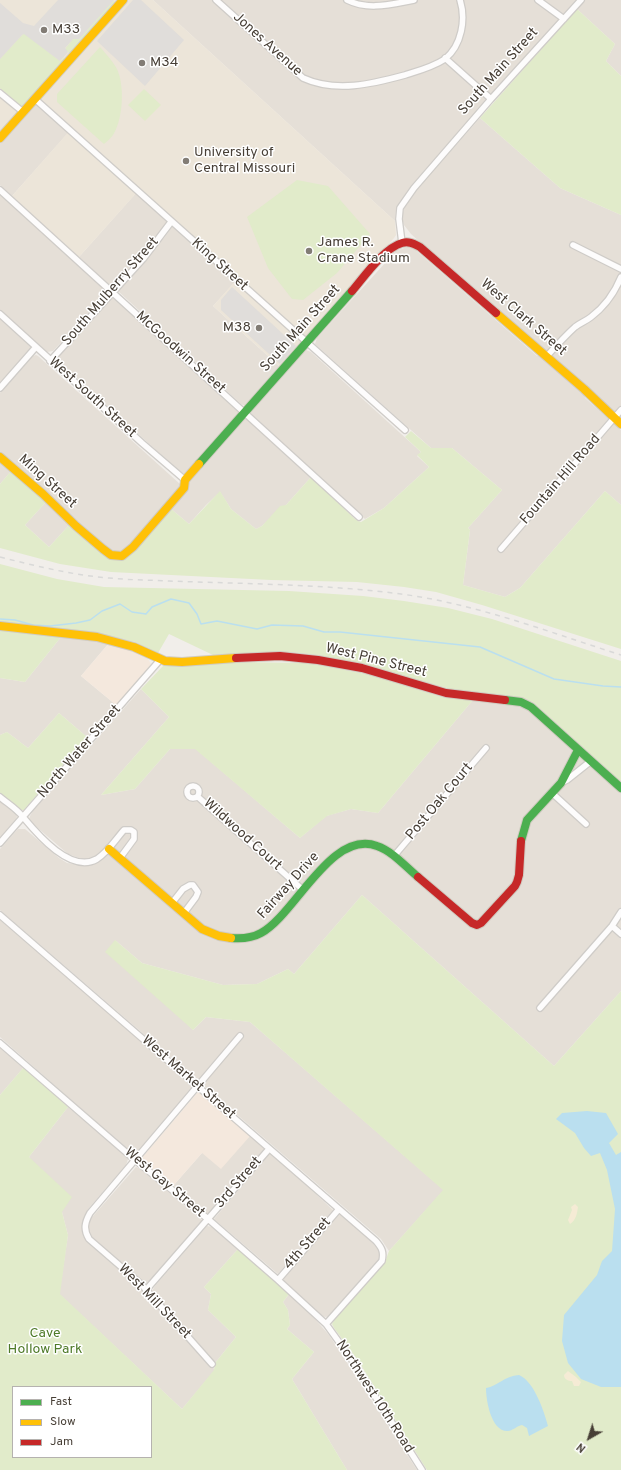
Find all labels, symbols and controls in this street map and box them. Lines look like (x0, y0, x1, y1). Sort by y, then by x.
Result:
street label: Jones Avenue (229, 9, 305, 81)
place label: M33 (52, 22, 80, 38)
marker: M33 (39, 25, 49, 35)
street label: South Main Street (455, 25, 543, 119)
place label: M34 (150, 55, 178, 71)
marker: M34 (137, 58, 147, 68)
place label: University of Central Missouri (194, 145, 295, 178)
marker: University of Central Missouri (181, 156, 191, 166)
street label: South Mulberry Street (59, 234, 163, 350)
street label: King Street (187, 235, 251, 295)
place label: James R. Crane Stadium (317, 235, 410, 268)
marker: James R. Crane Stadium (304, 246, 314, 256)
street label: West Clark Street (476, 276, 570, 360)
street label: South Main Street (257, 282, 345, 376)
street label: McGoodwin Street (132, 308, 228, 398)
place label: M38 (223, 320, 251, 336)
marker: M38 (254, 323, 264, 333)
street label: West South Street (45, 354, 139, 442)
street label: Fountain Hill Road (517, 432, 605, 528)
street label: Ming Street (14, 451, 80, 513)
street label: West Pine Street (324, 640, 428, 682)
street label: North Water Street (35, 702, 125, 802)
street label: Post Oak Court (403, 760, 477, 844)
street label: Wildwood Court (199, 795, 285, 875)
street label: Fairway Drive (255, 849, 323, 923)
street label: West Market Street (138, 1033, 238, 1123)
street label: West Gay Street (120, 1144, 208, 1222)
street label: 3rd Street (212, 1154, 266, 1212)
street label: 4th Street (281, 1215, 335, 1273)
street label: West Mill Street (114, 1261, 194, 1343)
park label: Cave Hollow Park (8, 1326, 82, 1358)
street label: Northwest 10th Road (331, 1337, 417, 1457)
legend (12, 1386, 152, 1458)
text: Fast (50, 1394, 72, 1410)
text: Slow (50, 1414, 76, 1430)
north arrow (569, 1418, 609, 1458)
text: Jam (50, 1434, 73, 1450)
text: N (574, 1439, 589, 1455)

